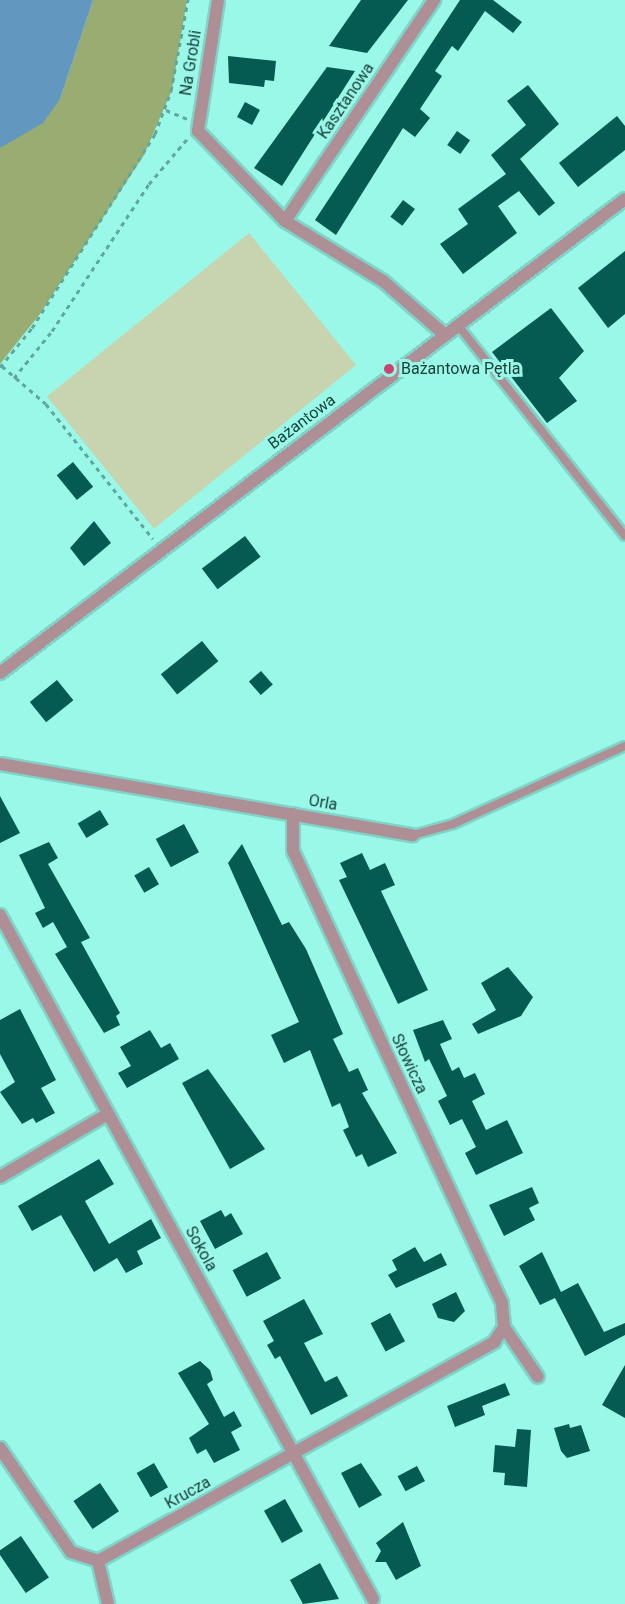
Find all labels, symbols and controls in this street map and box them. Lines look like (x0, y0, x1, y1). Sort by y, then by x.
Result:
street label: Na Grobli (176, 29, 206, 97)
street label: Kasztanowa (314, 59, 378, 143)
place label: Bażantowa Pętla (401, 359, 520, 379)
marker: Bażantowa Pętla (382, 362, 396, 376)
street label: Bażantowa (265, 391, 339, 453)
street label: Orla (307, 791, 339, 815)
street label: Słowicza (387, 1031, 431, 1097)
street label: Sokola (181, 1223, 221, 1275)
street label: Krucza (162, 1473, 214, 1513)

